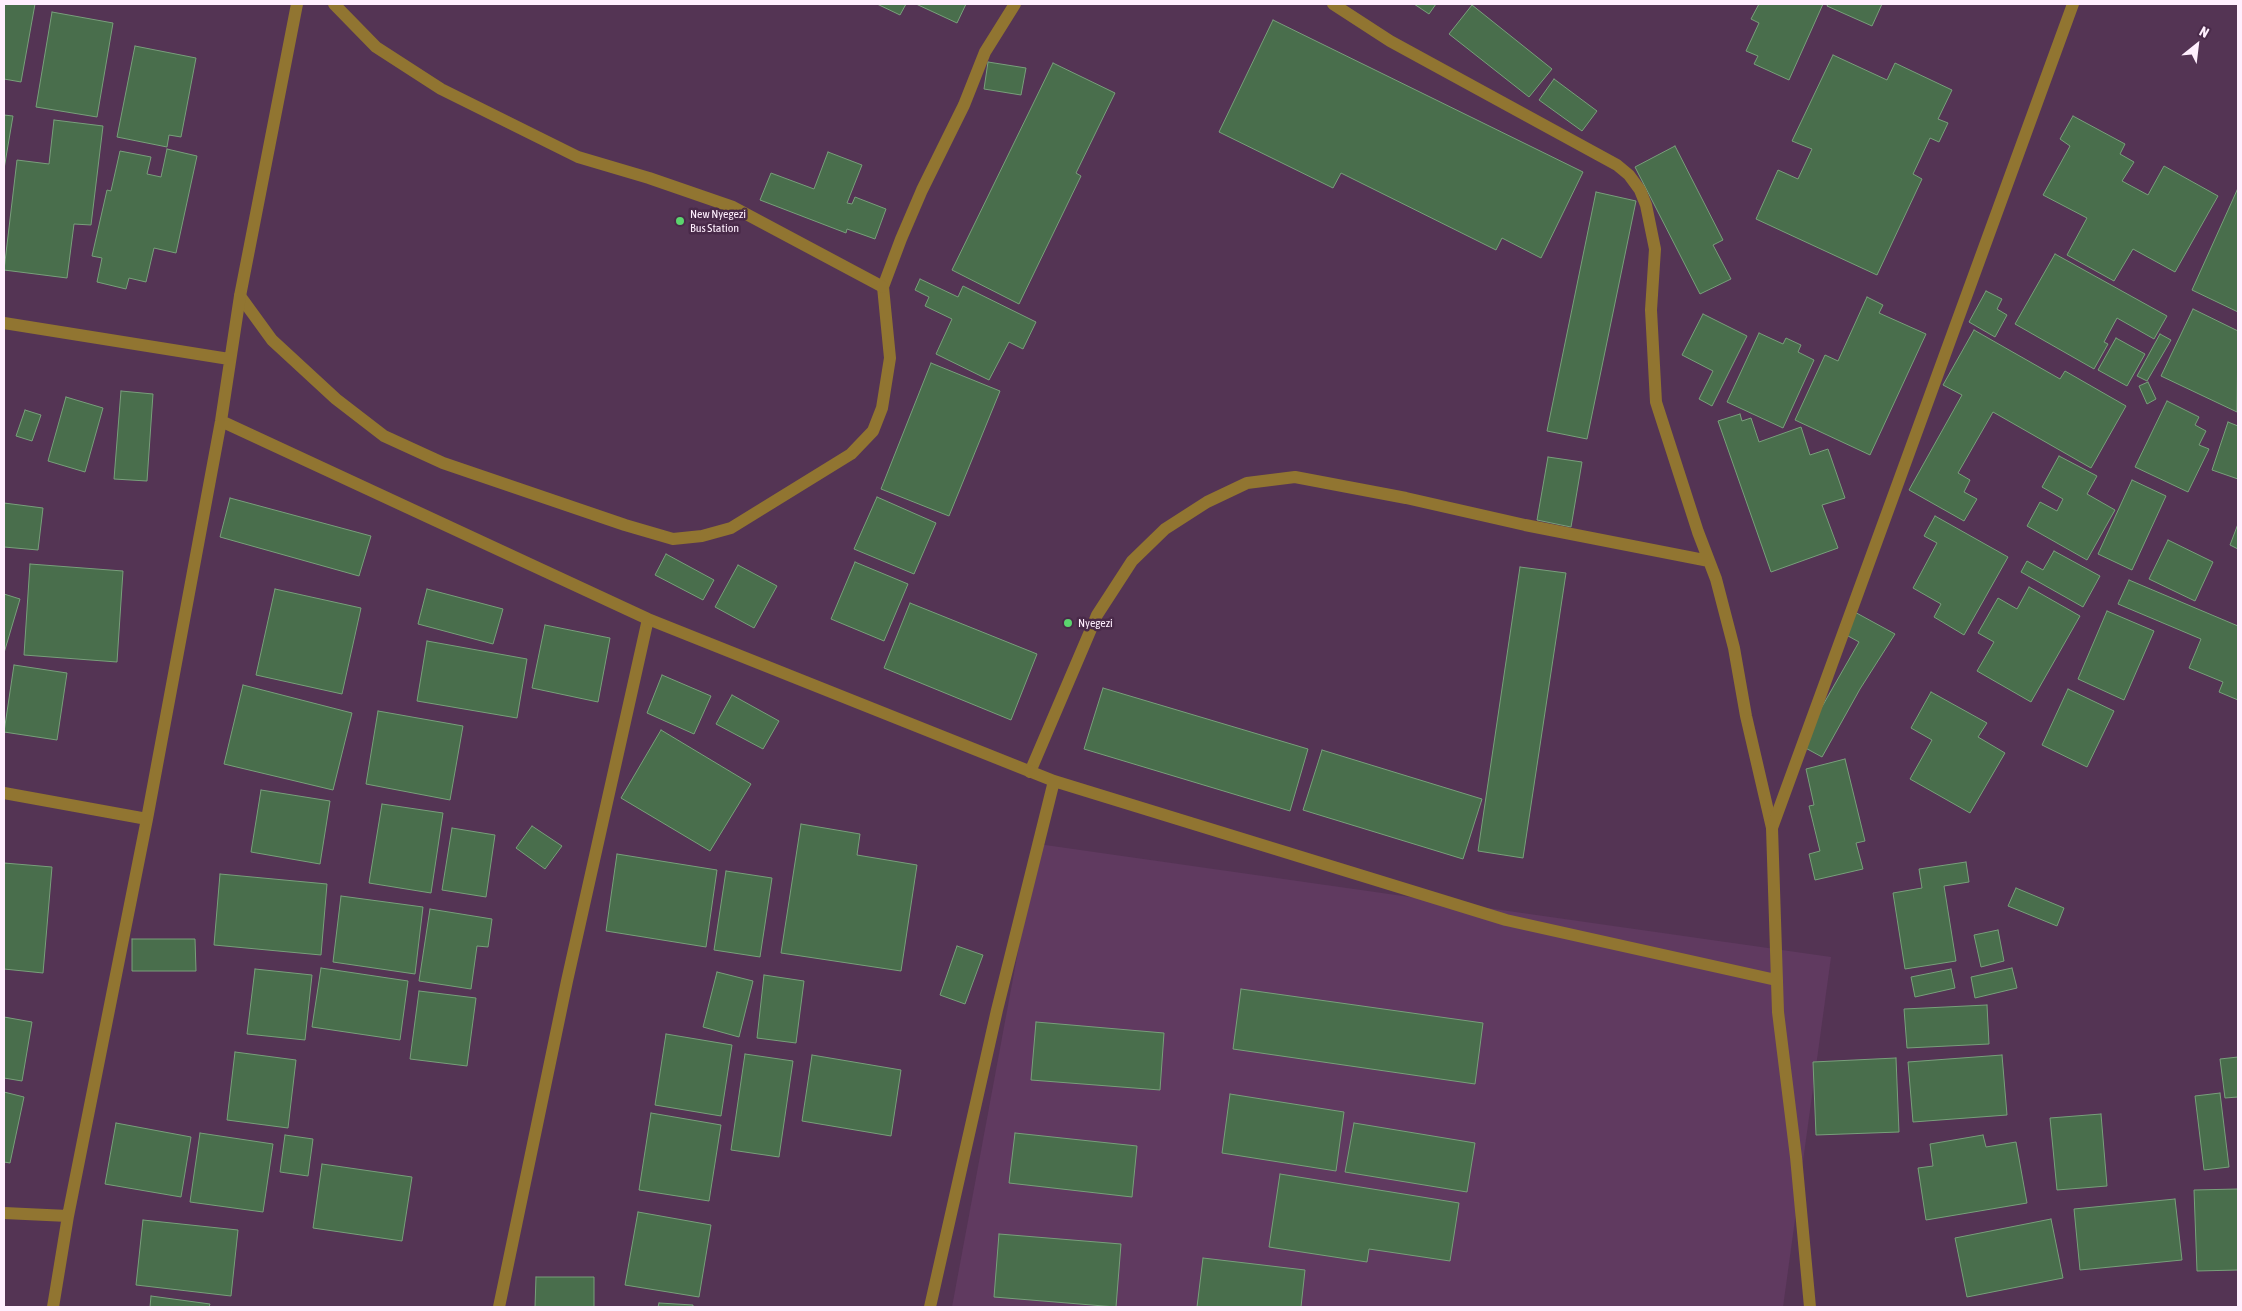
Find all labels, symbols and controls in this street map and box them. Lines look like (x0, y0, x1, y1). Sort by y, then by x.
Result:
north arrow (2172, 20, 2222, 70)
text: N (2197, 23, 2212, 41)
place label: New Nyegezi Bus Station (690, 207, 746, 235)
marker: New Nyegezi Bus Station (674, 215, 686, 227)
place label: Nyegezi (1078, 616, 1113, 630)
marker: Nyegezi (1062, 617, 1074, 629)

